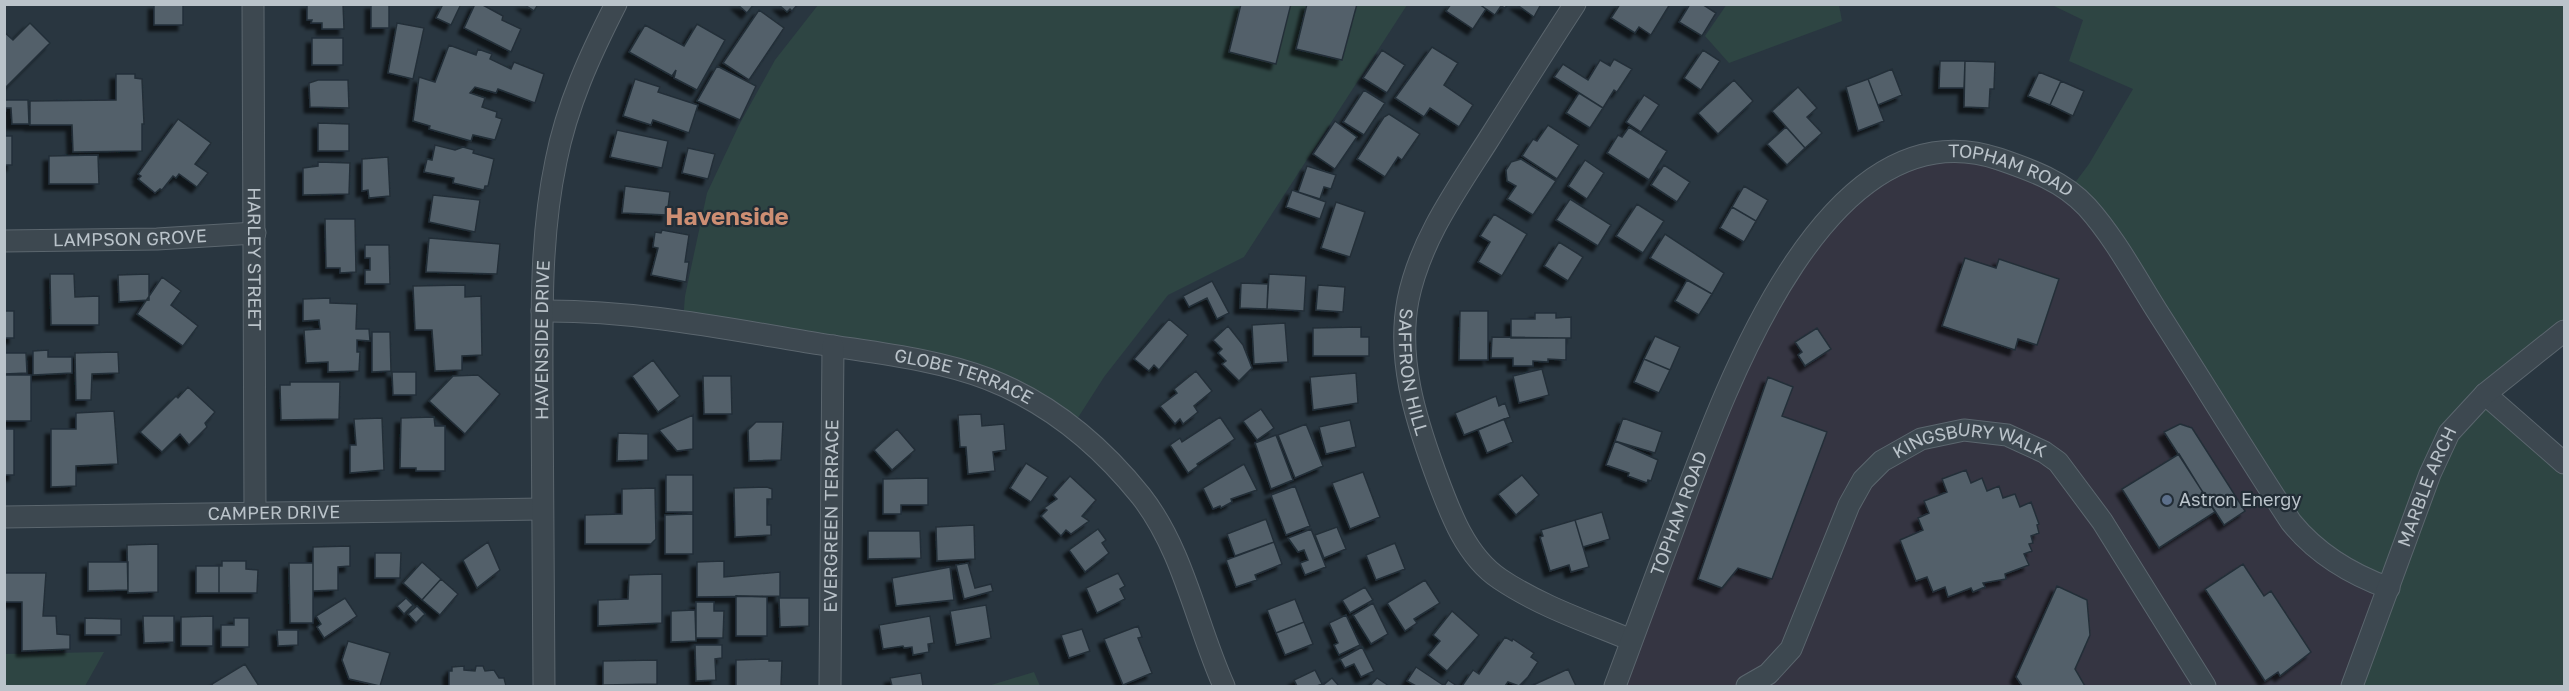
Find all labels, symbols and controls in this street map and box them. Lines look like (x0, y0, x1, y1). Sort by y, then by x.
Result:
street label: TOPHAM ROAD (1948, 139, 2078, 201)
street label: HARLEY STREET (244, 187, 266, 331)
district label: Havenside (665, 201, 789, 230)
street label: LAMPSON GROVE (53, 224, 208, 250)
street label: HAVENSIDE DRIVE (530, 260, 554, 420)
street label: SAFFRON HILL (1395, 307, 1434, 438)
street label: GLOBE TERRACE (893, 344, 1037, 408)
text: KINGSBURY WALK (1888, 417, 2050, 463)
street label: EVERGREEN TERRACE (819, 419, 842, 613)
street label: MARBLE ARCH (2392, 423, 2461, 550)
street label: KINGSBURY WALK (1890, 447, 2050, 469)
street label: TOPHAM ROAD (1645, 448, 1711, 579)
place label: Astron Energy (2179, 488, 2301, 510)
marker: Astron Energy (2160, 493, 2174, 507)
street label: CAMPER DRIVE (208, 500, 340, 524)

